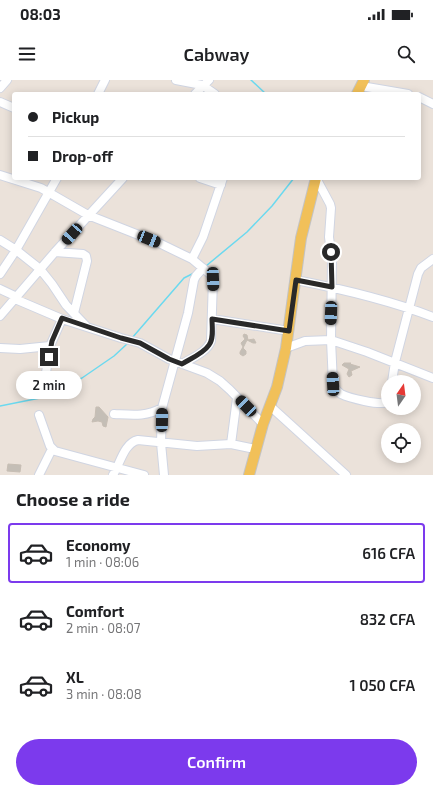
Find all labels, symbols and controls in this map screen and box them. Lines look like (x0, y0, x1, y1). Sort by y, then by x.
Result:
text: 08:03 (20, 5, 61, 23)
icon: menu (16, 43, 38, 65)
text: Cabway (184, 43, 249, 65)
icon: search (395, 43, 417, 65)
text: Pickup (52, 108, 99, 126)
text: Drop-off (52, 147, 113, 165)
car (60, 221, 84, 247)
car (136, 229, 162, 249)
route start (322, 243, 340, 261)
car (207, 267, 219, 291)
car (325, 301, 337, 325)
route end (40, 348, 58, 366)
callout: 2 min (16, 371, 82, 399)
car (326, 372, 340, 396)
north arrow (381, 375, 421, 415)
map controls (381, 375, 421, 463)
text: 2 min (33, 377, 65, 393)
car (233, 393, 259, 419)
car (156, 408, 168, 432)
button: locate (381, 423, 421, 463)
text: Choose a ride (16, 488, 130, 510)
icon: car (18, 535, 54, 571)
text: Economy (66, 536, 131, 554)
text: 616 CFA (362, 544, 415, 562)
text: 1 min · 08:06 (66, 554, 139, 570)
icon: car (18, 601, 54, 637)
text: Comfort (66, 602, 124, 620)
text: 832 CFA (360, 610, 415, 628)
text: 2 min · 08:07 (66, 620, 141, 636)
icon: car (18, 667, 54, 703)
text: XL (66, 668, 84, 686)
text: 1 050 CFA (350, 676, 415, 694)
text: 3 min · 08:08 (66, 686, 142, 702)
button: Confirm (16, 739, 417, 785)

